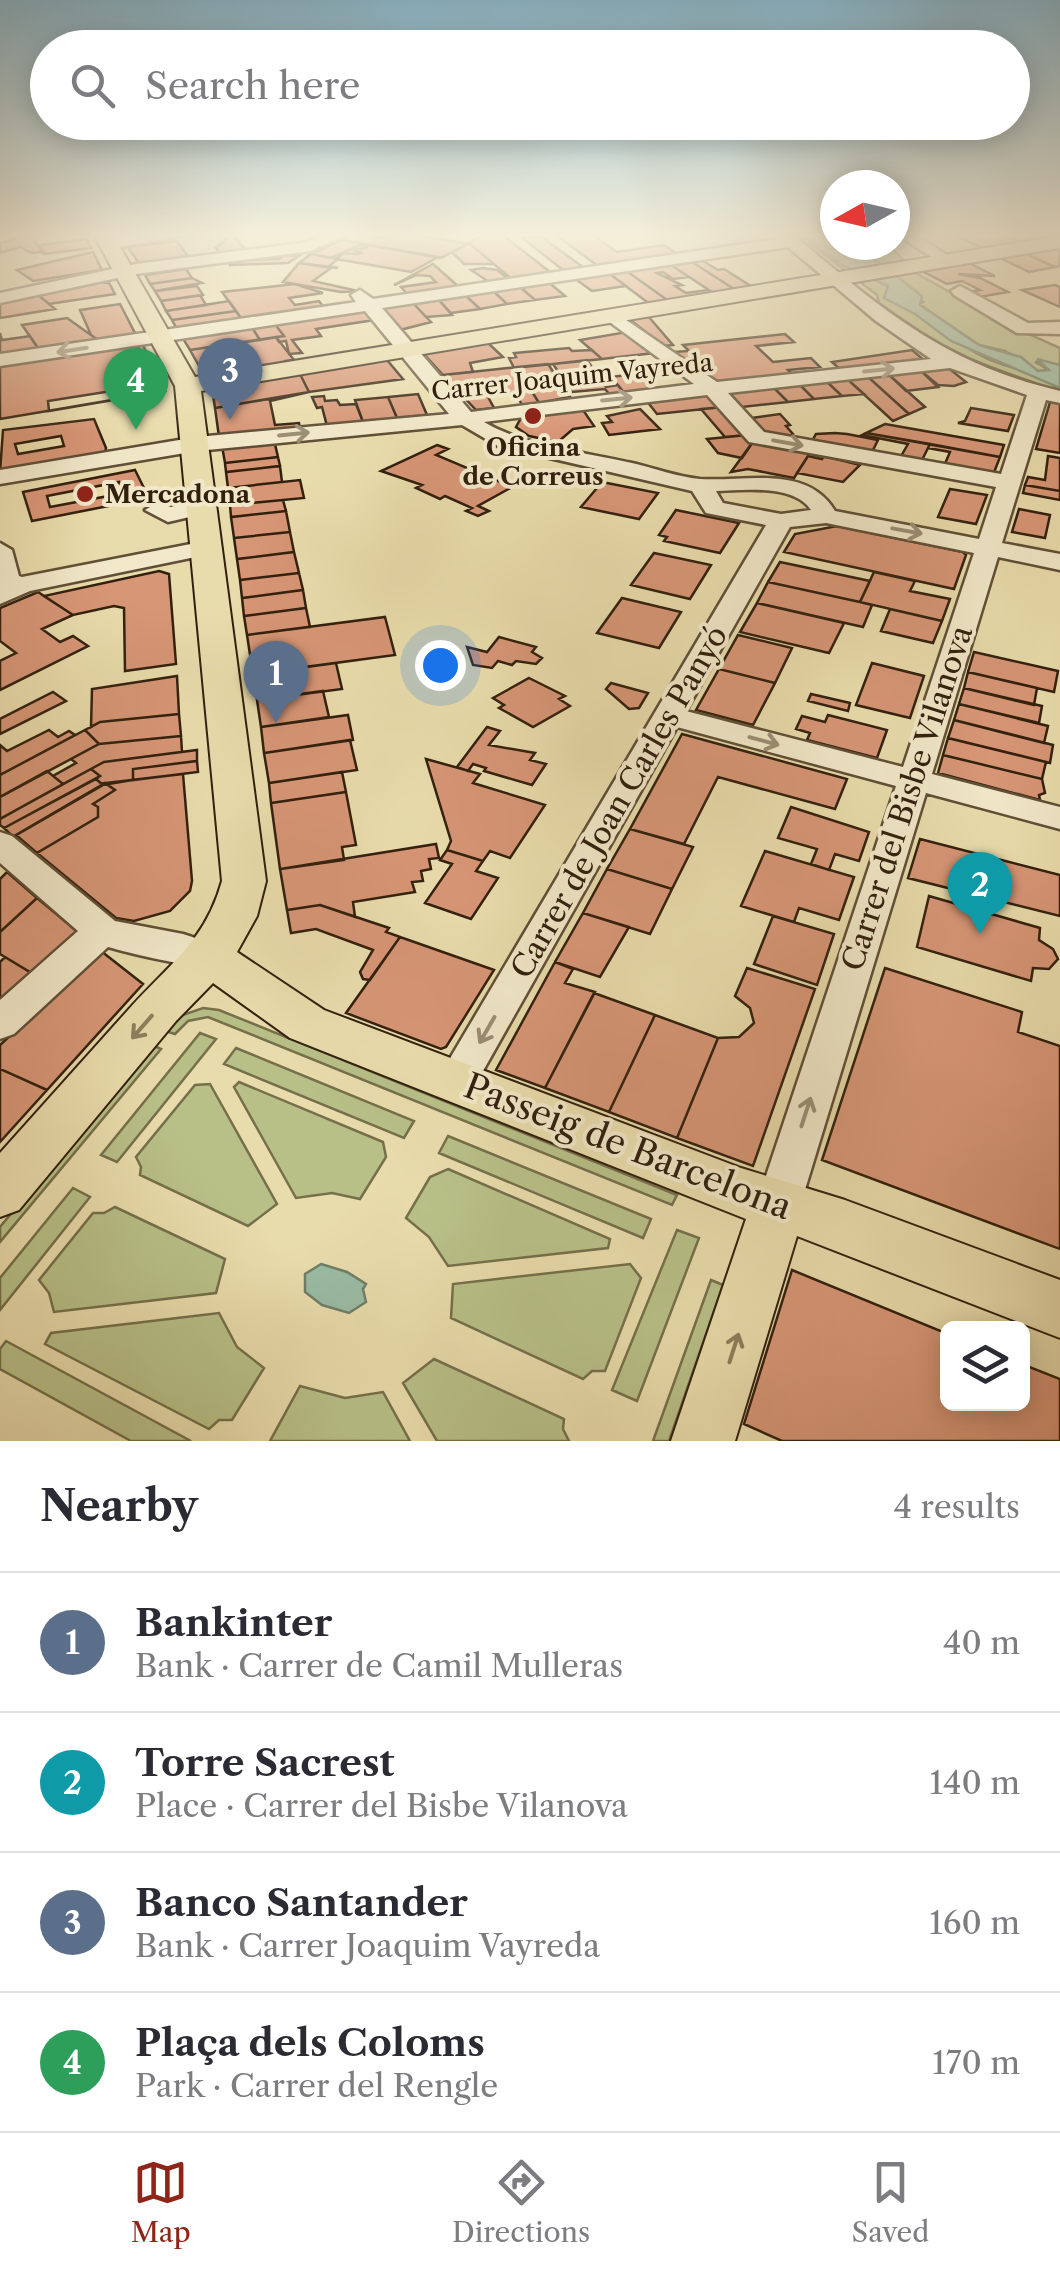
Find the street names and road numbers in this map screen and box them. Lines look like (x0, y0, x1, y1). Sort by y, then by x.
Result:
street label: Carrer Joaquim Vayreda (430, 347, 715, 407)
street label: Carrer de Joan Carles Panyó (503, 619, 735, 985)
street label: Carrer del Bisbe Vilanova (834, 621, 980, 975)
street label: Passeig de Barcelona (458, 1064, 798, 1228)

